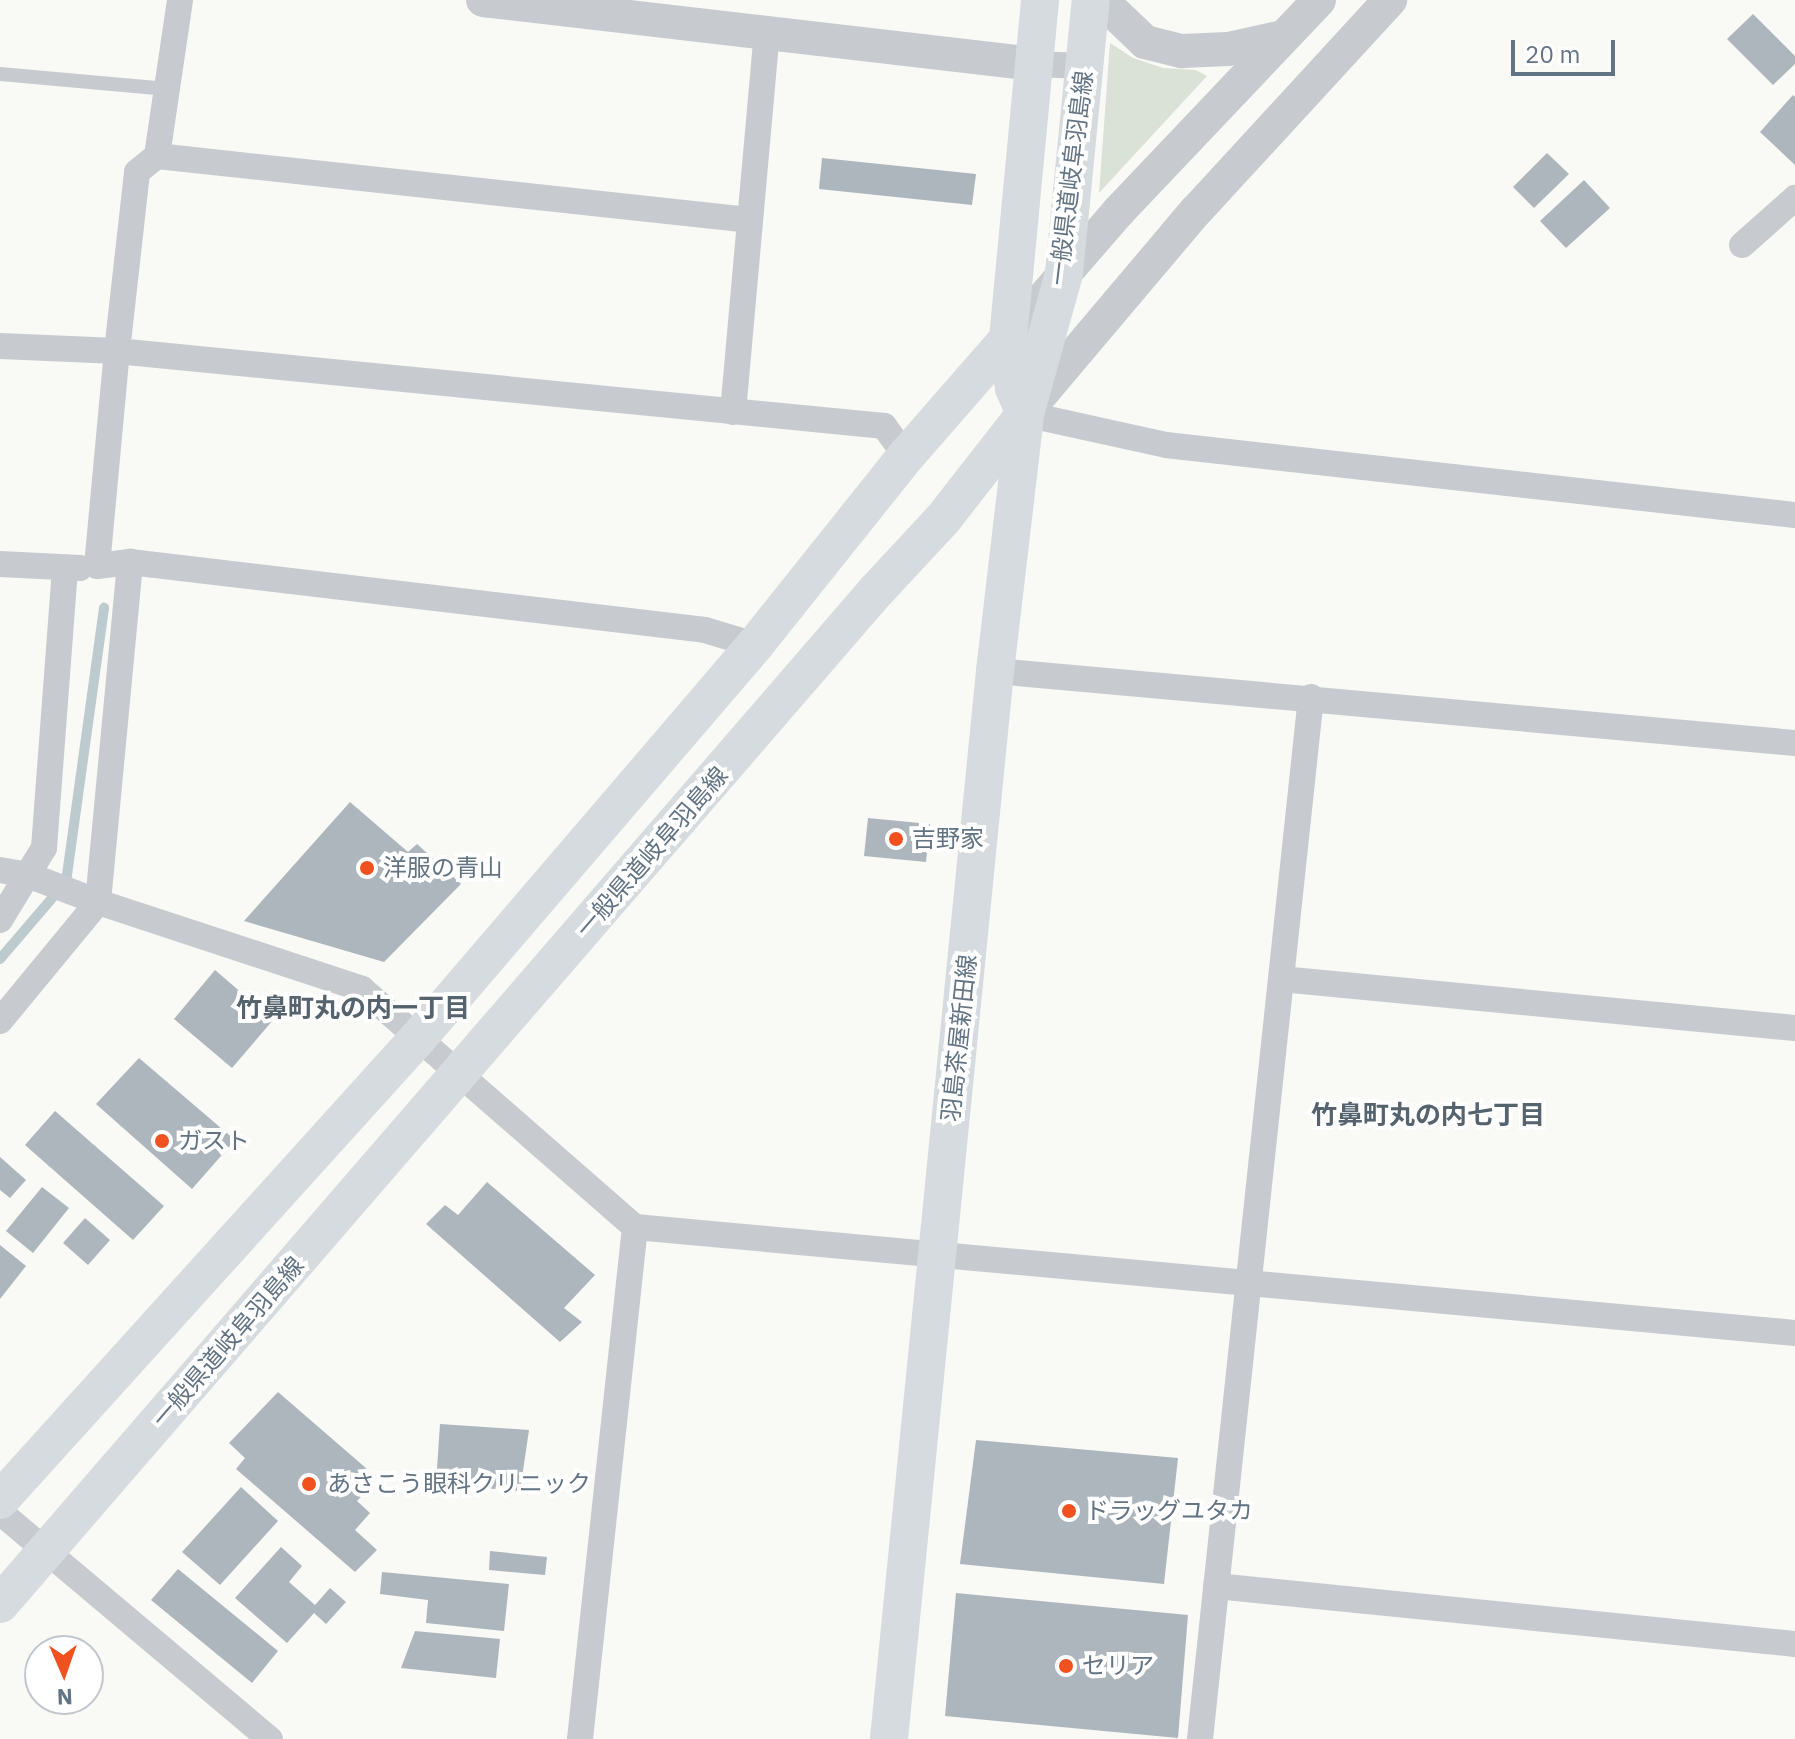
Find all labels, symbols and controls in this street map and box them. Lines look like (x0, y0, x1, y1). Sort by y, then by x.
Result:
scale bar (1515, 24, 1619, 74)
text: 20 m (1525, 38, 1580, 70)
street label: 一般県道岐阜羽島線 (1044, 69, 1098, 287)
street label: 一般県道岐阜羽島線 (570, 761, 734, 943)
place label: 吉野家 (912, 825, 984, 853)
marker: 吉野家 (887, 830, 905, 848)
place label: 洋服の青山 (383, 854, 503, 882)
marker: 洋服の青山 (358, 859, 376, 877)
street label: 羽島茶屋新田線 (936, 953, 982, 1123)
district label: 竹鼻町丸の内一丁目 (236, 992, 470, 1024)
district label: 竹鼻町丸の内七丁目 (1311, 1099, 1545, 1131)
place label: ガスト (178, 1127, 250, 1155)
marker: ガスト (153, 1132, 171, 1150)
street label: 一般県道岐阜羽島線 (146, 1251, 310, 1433)
place label: あさこう眼科クリニック (327, 1470, 591, 1498)
marker: あさこう眼科クリニック (298, 1473, 320, 1495)
place label: ドラッグユタカ (1085, 1497, 1253, 1525)
marker: ドラッグユタカ (1060, 1502, 1078, 1520)
north arrow (24, 1635, 104, 1715)
place label: セリア (1082, 1652, 1154, 1680)
marker: セリア (1057, 1657, 1075, 1675)
text: N (56, 1683, 73, 1712)

